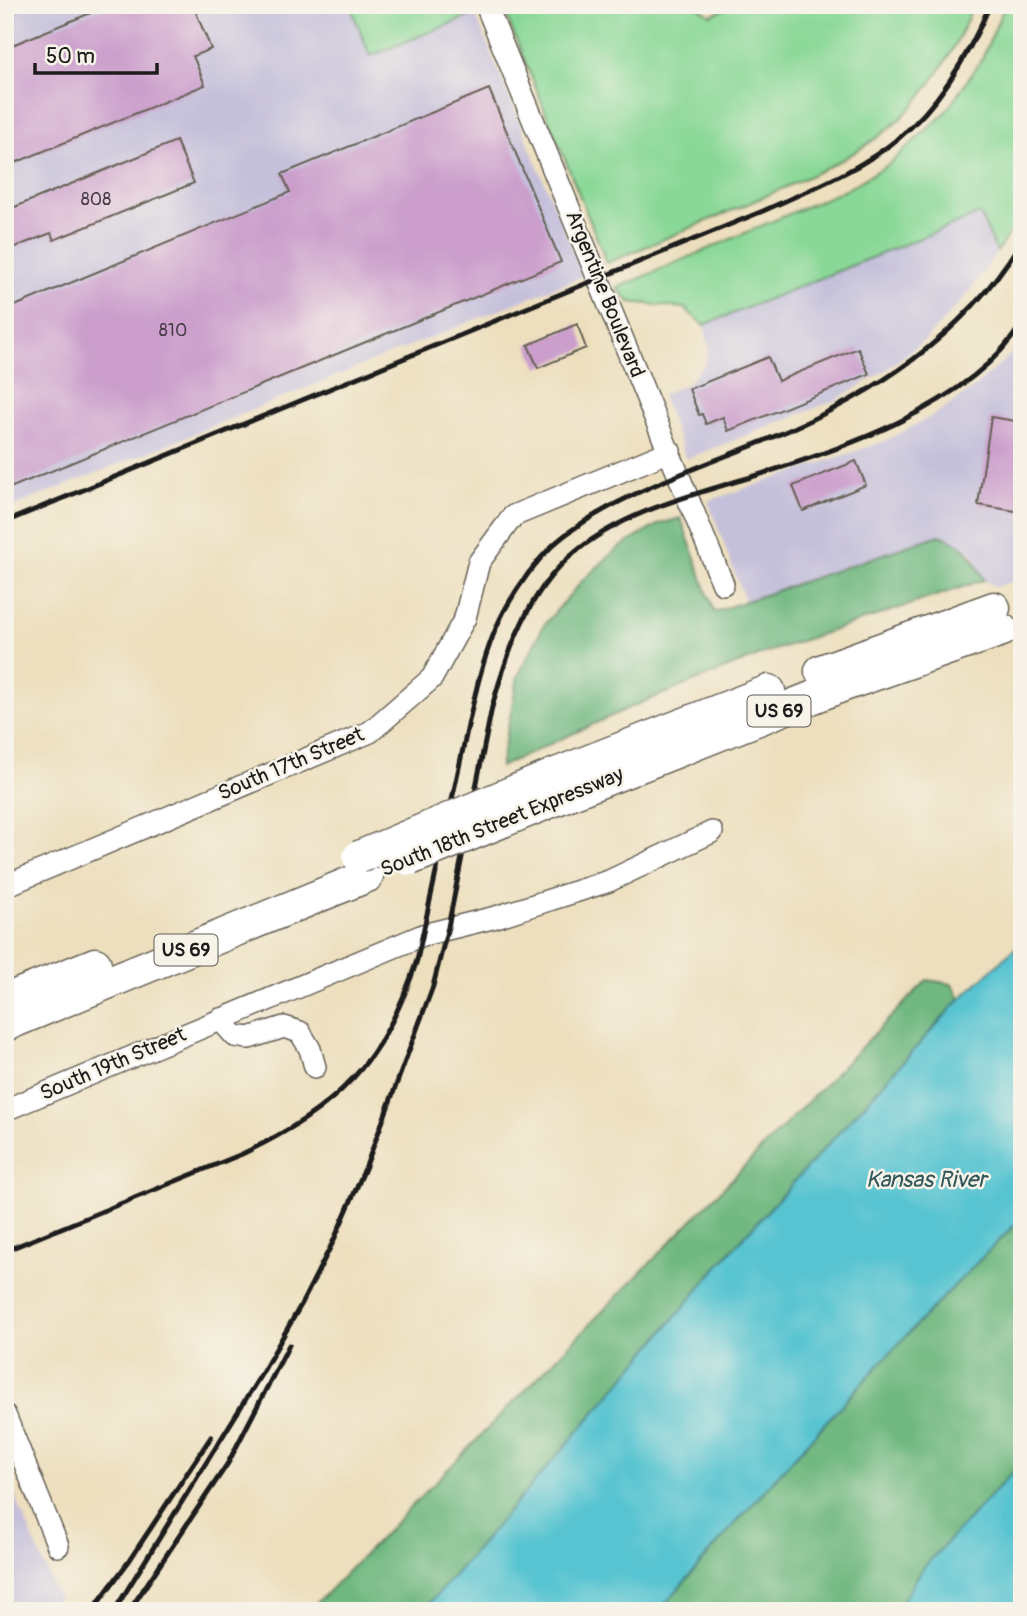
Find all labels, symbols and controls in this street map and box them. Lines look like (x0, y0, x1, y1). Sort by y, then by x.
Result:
scale bar (35, 32, 158, 76)
text: 50 m (46, 43, 95, 70)
house number: 808 (81, 188, 111, 211)
street label: Argentine Boulevard (559, 207, 651, 381)
house number: 810 (159, 319, 187, 342)
road number: US 69 (748, 696, 810, 726)
street label: South 17th Street (214, 721, 369, 807)
street label: South 18th Street Expressway (377, 761, 627, 883)
road number: US 69 (154, 934, 218, 966)
street label: South 19th Street (36, 1021, 190, 1107)
water label: Kansas River (866, 1165, 989, 1194)

